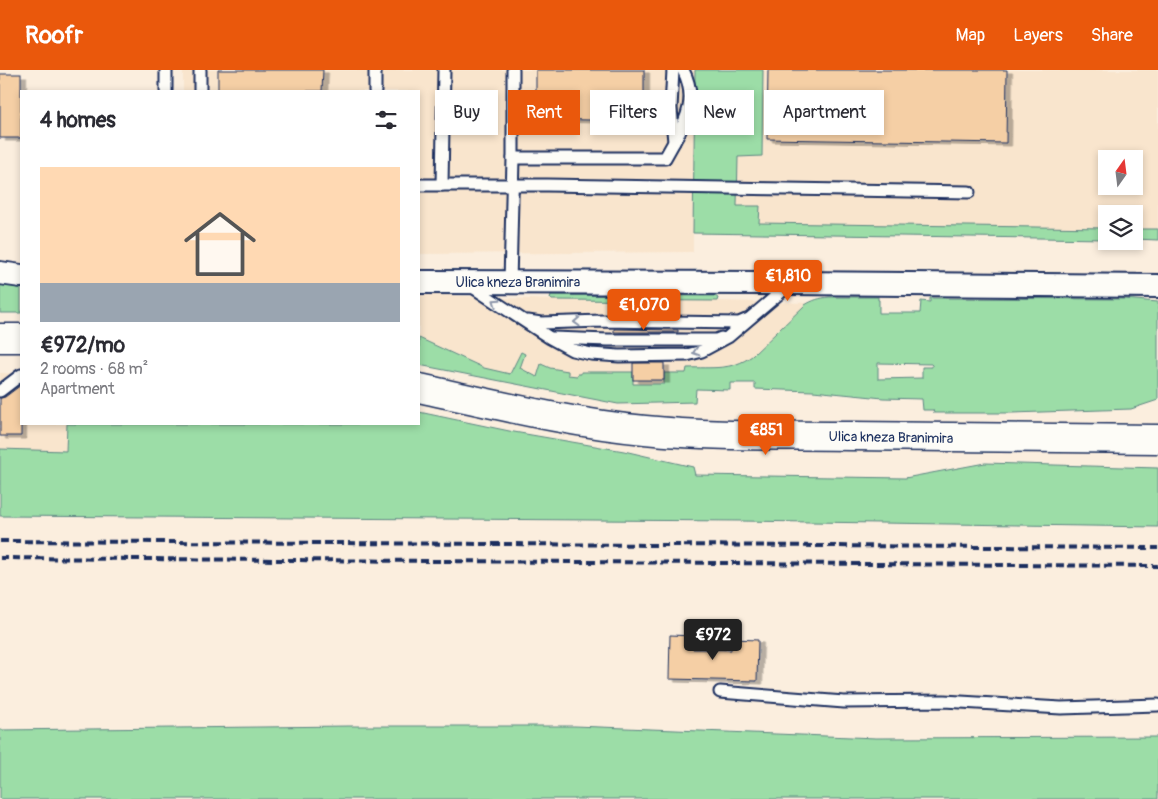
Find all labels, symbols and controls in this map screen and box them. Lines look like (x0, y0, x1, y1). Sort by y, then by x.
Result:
text: Roofr (25, 21, 83, 50)
text: Map (956, 24, 985, 47)
text: Layers (1013, 24, 1063, 47)
text: Share (1091, 24, 1133, 47)
chip: Buy (435, 90, 498, 135)
chip: Rent (508, 90, 580, 135)
chip: Filters (590, 90, 675, 135)
chip: New (685, 90, 754, 135)
chip: Apartment (764, 90, 884, 135)
icon: filters (372, 106, 400, 134)
text: 4 homes (40, 107, 116, 134)
north arrow (1098, 150, 1142, 195)
map controls (1098, 150, 1143, 250)
icon: home (175, 199, 265, 289)
button: layers (1098, 205, 1143, 250)
pin: €1,810 (747, 260, 829, 302)
text: €1,810 (765, 266, 811, 286)
street label: Ulica kneza Branimira (456, 274, 580, 291)
pin: €1,070 (603, 288, 685, 331)
text: €1,070 (618, 295, 670, 315)
one-way arrow (492, 299, 502, 308)
one-way arrow (573, 317, 580, 327)
text: €972/mo (40, 332, 125, 359)
one-way arrow (692, 347, 701, 357)
text: 2 rooms · 68 m² (40, 359, 148, 379)
text: Apartment (40, 379, 115, 399)
pin: €851 (736, 414, 796, 456)
text: €851 (749, 420, 783, 440)
street label: Ulica kneza Branimira (828, 428, 954, 447)
pin: €972 (683, 618, 743, 661)
text: €972 (695, 625, 731, 645)

